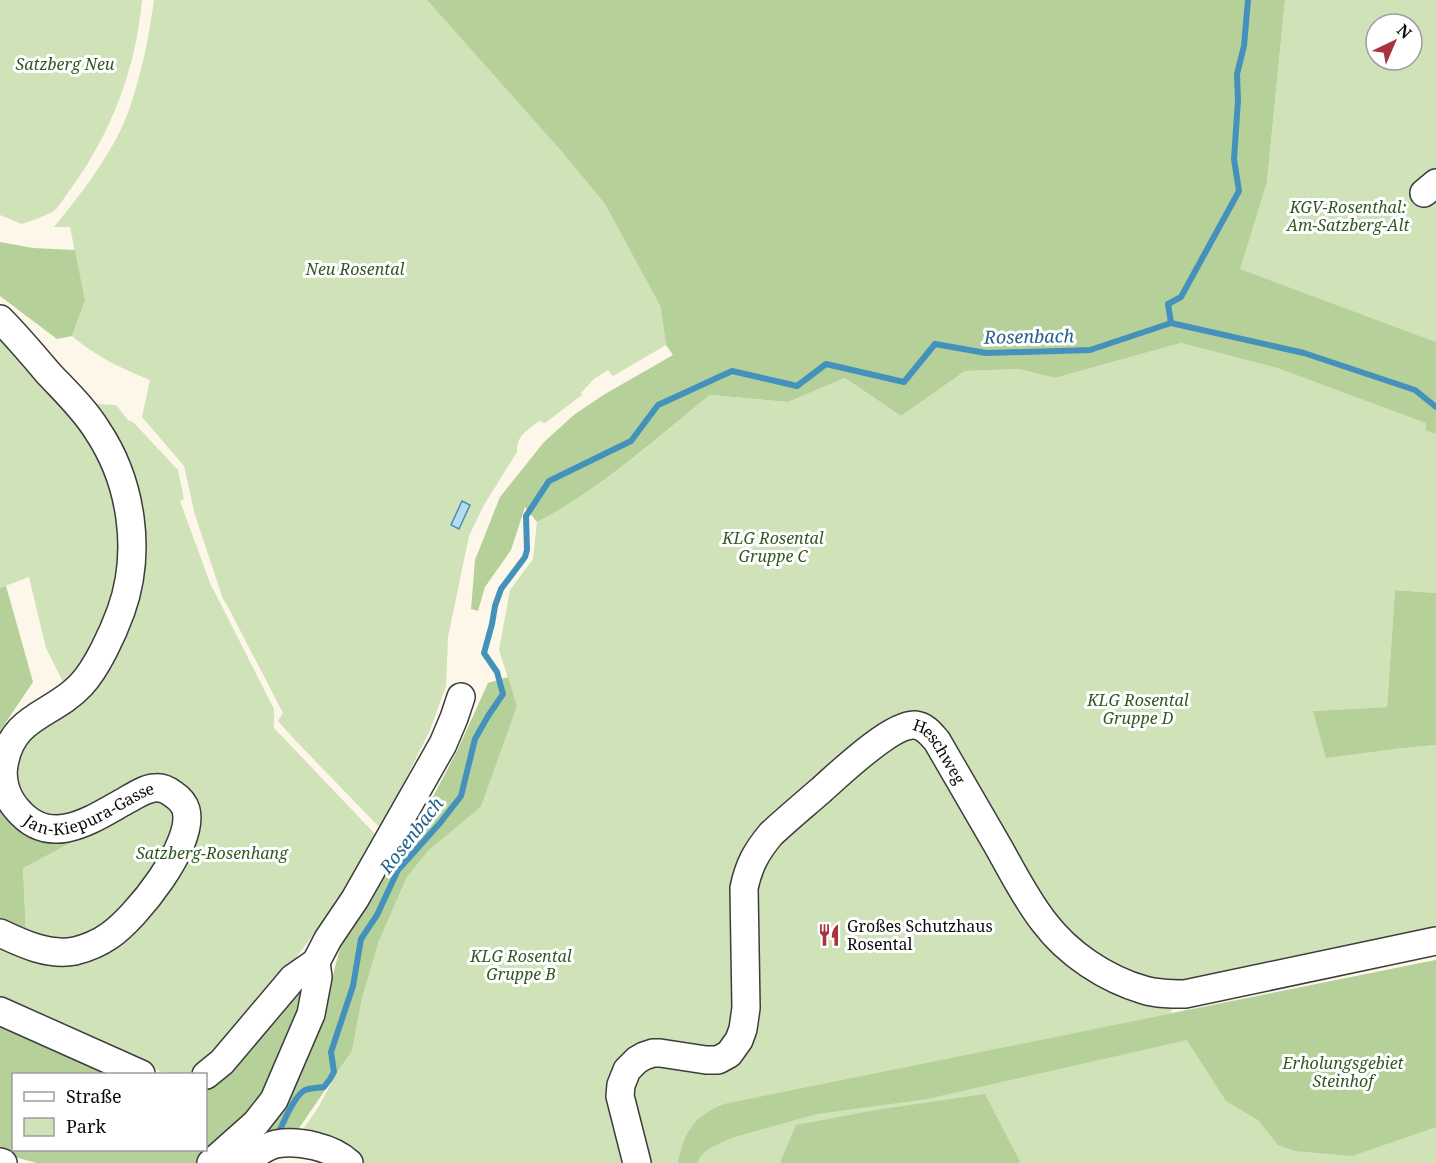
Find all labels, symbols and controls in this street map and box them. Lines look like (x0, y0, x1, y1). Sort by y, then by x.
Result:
north arrow (1364, 12, 1424, 72)
text: N (1392, 19, 1417, 44)
park label: Satzberg Neu (16, 53, 115, 75)
park label: KGV-Rosenthal: Am-Satzberg-Alt (1286, 196, 1409, 236)
park label: Neu Rosental (305, 258, 404, 280)
water label: Rosenbach (983, 323, 1075, 349)
park label: KLG Rosental Gruppe C (721, 527, 824, 567)
park label: KLG Rosental Gruppe D (1086, 689, 1189, 729)
street label: Heschweg (910, 714, 971, 788)
street label: Jan-Kiepura-Gasse (18, 777, 156, 840)
water label: Rosenbach (373, 792, 448, 879)
park label: Satzberg-Rosenhang (136, 842, 289, 864)
place label: Großes Schutzhaus Rosental (847, 915, 993, 955)
restaurant icon: Großes Schutzhaus Rosental (816, 922, 842, 948)
park label: KLG Rosental Gruppe B (469, 945, 572, 985)
park label: Erholungsgebiet Steinhof (1282, 1052, 1404, 1092)
legend (12, 1073, 207, 1151)
text: Straße (66, 1084, 122, 1108)
text: Park (66, 1114, 106, 1138)

